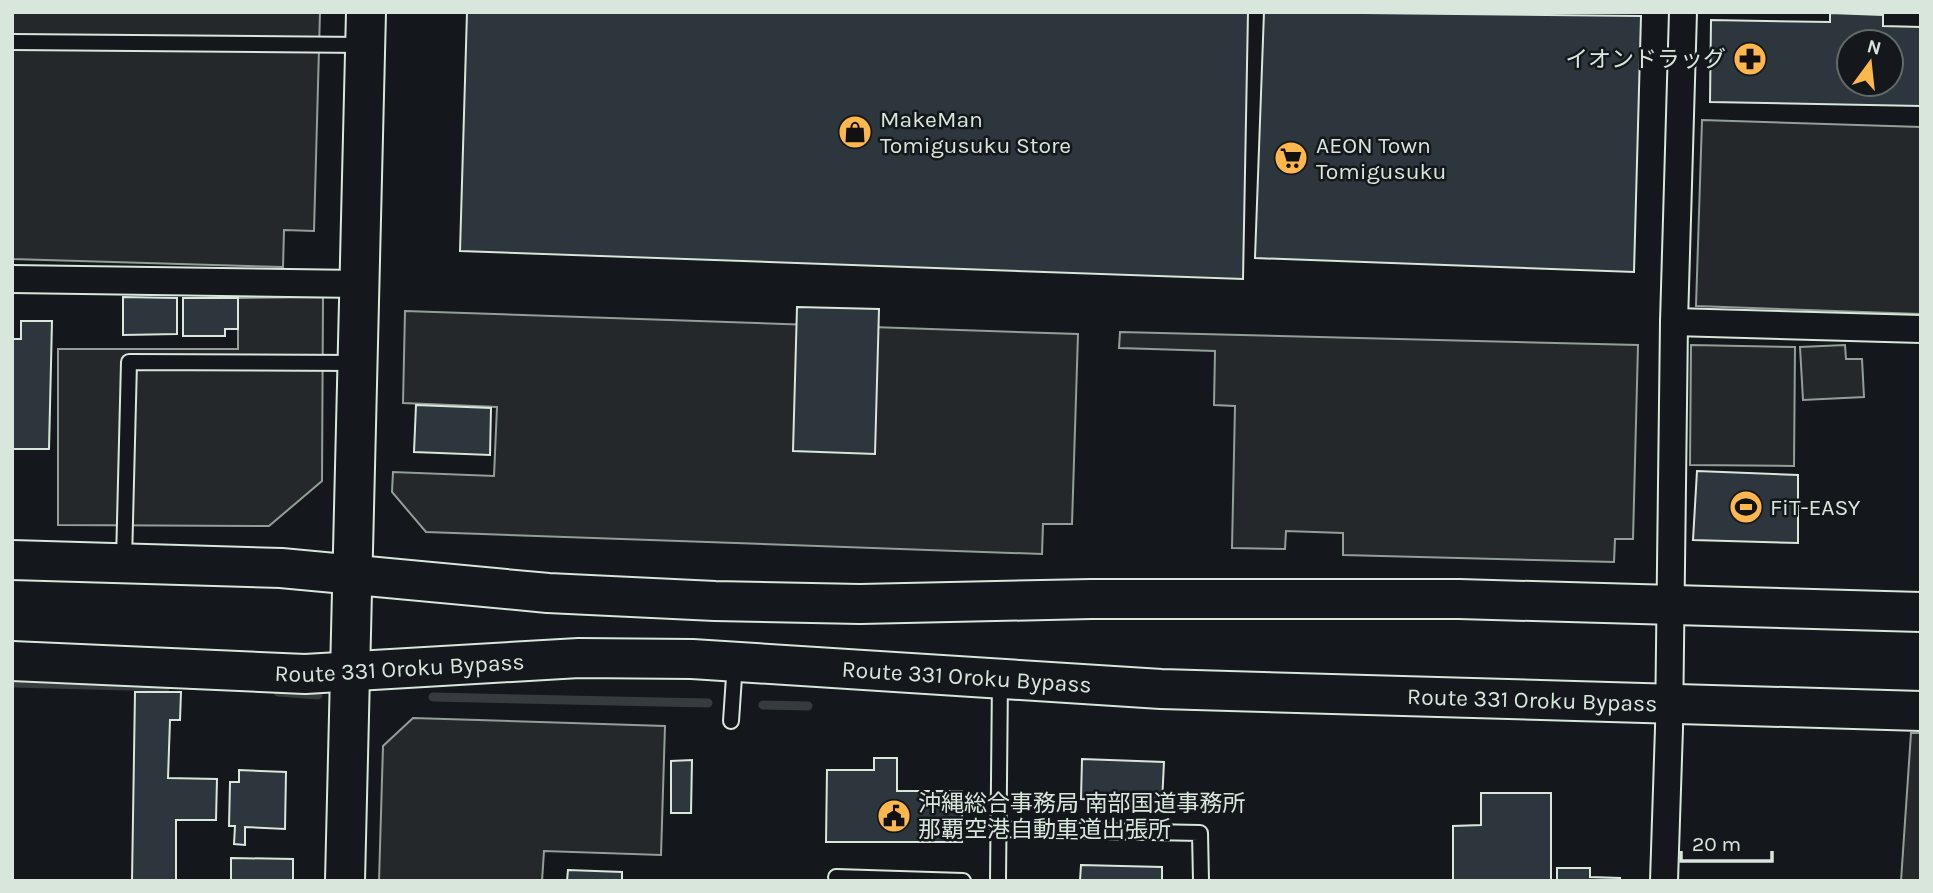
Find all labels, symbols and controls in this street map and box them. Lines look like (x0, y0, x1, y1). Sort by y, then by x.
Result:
north arrow (1835, 28, 1905, 98)
text: N (1865, 35, 1884, 60)
pharmacy icon: イオンドラッグ (1731, 40, 1769, 78)
place label: イオンドラッグ (1565, 46, 1726, 73)
place label: MakeMan Tomigusuku Store (880, 106, 1071, 159)
shop icon: MakeMan Tomigusuku Store (836, 113, 874, 151)
place label: AEON Town Tomigusuku (1316, 132, 1446, 185)
supermarket icon: AEON Town Tomigusuku (1272, 139, 1310, 177)
sports icon: FiT-EASY (1727, 488, 1765, 526)
place label: FiT-EASY (1770, 494, 1861, 521)
street label: Route 331 Oroku Bypass (274, 648, 525, 688)
street label: Route 331 Oroku Bypass (841, 656, 1092, 699)
street label: Route 331 Oroku Bypass (1407, 683, 1658, 717)
place label: 沖縄総合事務局 南部国道事務所 那覇空港自動車道出張所 (918, 790, 1245, 843)
public building icon: 沖縄総合事務局 南部国道事務所 那覇空港自動車道出張所 (875, 797, 913, 835)
scale bar (1681, 820, 1772, 864)
text: 20 m (1692, 832, 1741, 856)

